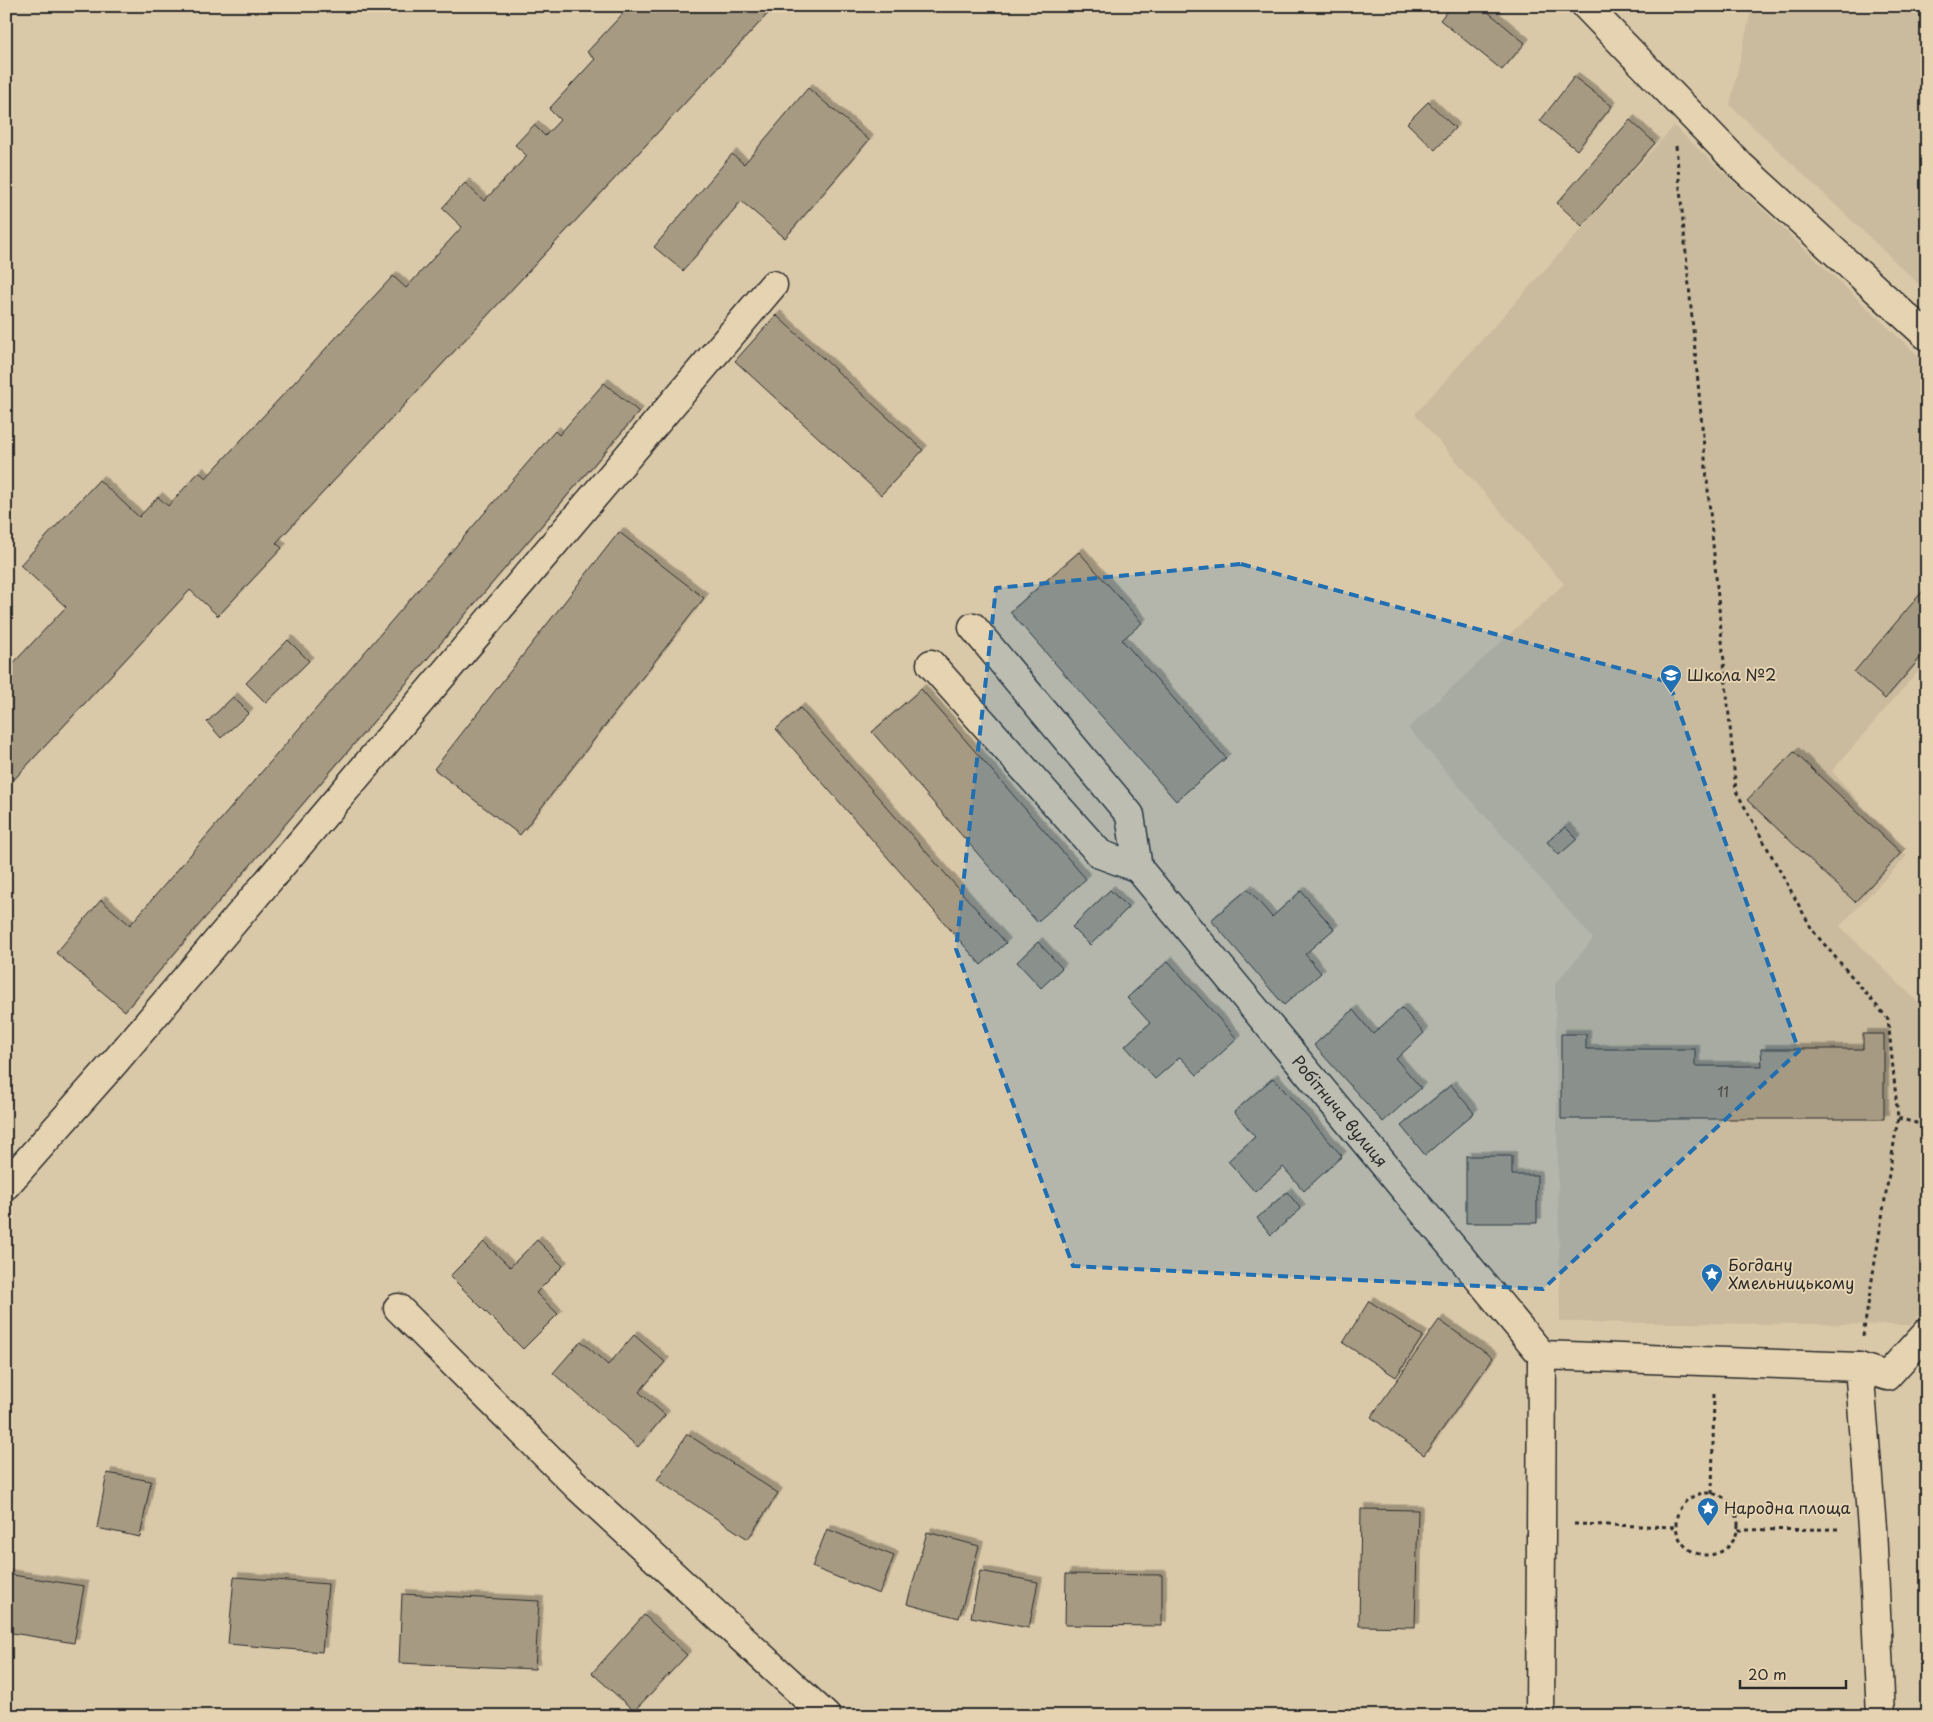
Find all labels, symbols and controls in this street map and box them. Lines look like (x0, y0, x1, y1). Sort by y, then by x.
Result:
place label: Школа №2 (1687, 662, 1776, 686)
school or university icon: Школа №2 (1659, 663, 1683, 694)
street label: Робітнича вулиця (1287, 1049, 1394, 1172)
house number: 11 (1717, 1081, 1729, 1102)
place label: Богдану Хмельницькому (1728, 1252, 1854, 1294)
place icon: Богдану Хмельницькому (1700, 1262, 1724, 1293)
place label: Народна площа (1724, 1495, 1851, 1519)
place icon: Народна площа (1696, 1496, 1720, 1527)
scale bar (1740, 1657, 1847, 1689)
text: 20 m (1748, 1662, 1787, 1685)

